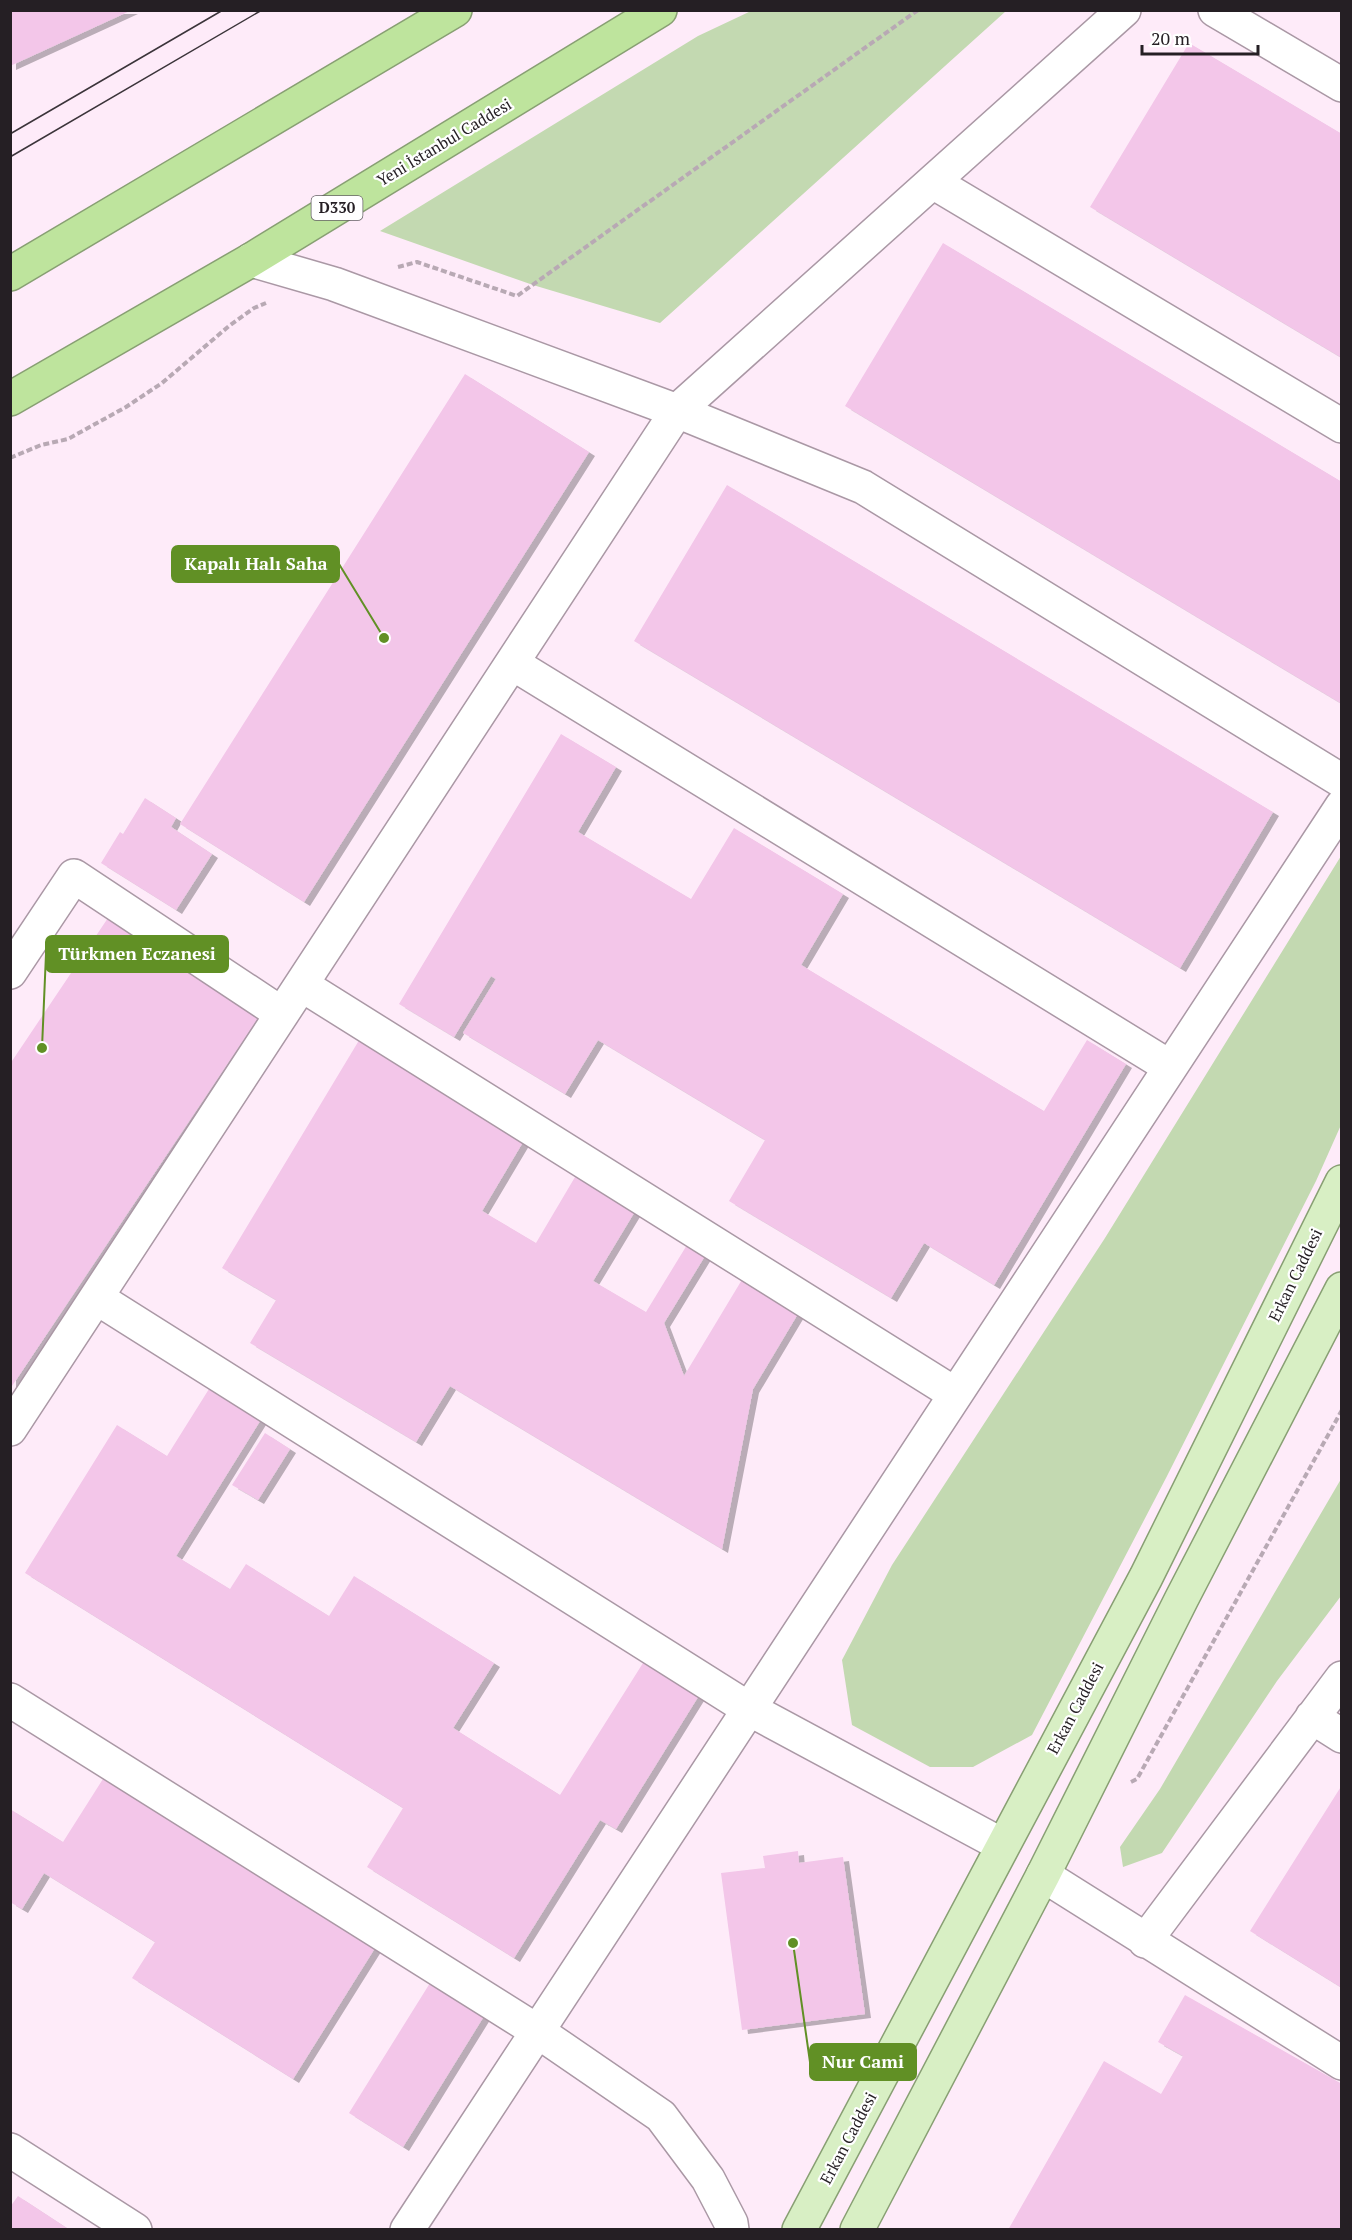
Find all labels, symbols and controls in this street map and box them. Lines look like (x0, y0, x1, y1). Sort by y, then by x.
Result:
scale bar (1142, 18, 1258, 56)
text: 20 m (1151, 26, 1191, 50)
street label: Yeni İstanbul Caddesi (372, 93, 516, 191)
road number: D330 (312, 196, 362, 220)
callout: Kapalı Halı Saha (172, 546, 339, 582)
text: Kapalı Halı Saha (185, 551, 327, 575)
callout: Türkmen Eczanesi (46, 936, 228, 972)
text: Türkmen Eczanesi (58, 941, 216, 965)
street label: Erkan Caddesi (1263, 1225, 1327, 1325)
street label: Erkan Caddesi (1042, 1658, 1109, 1758)
callout: Nur Cami (810, 2044, 916, 2080)
text: Nur Cami (822, 2049, 904, 2073)
street label: Erkan Caddesi (815, 2088, 882, 2188)

